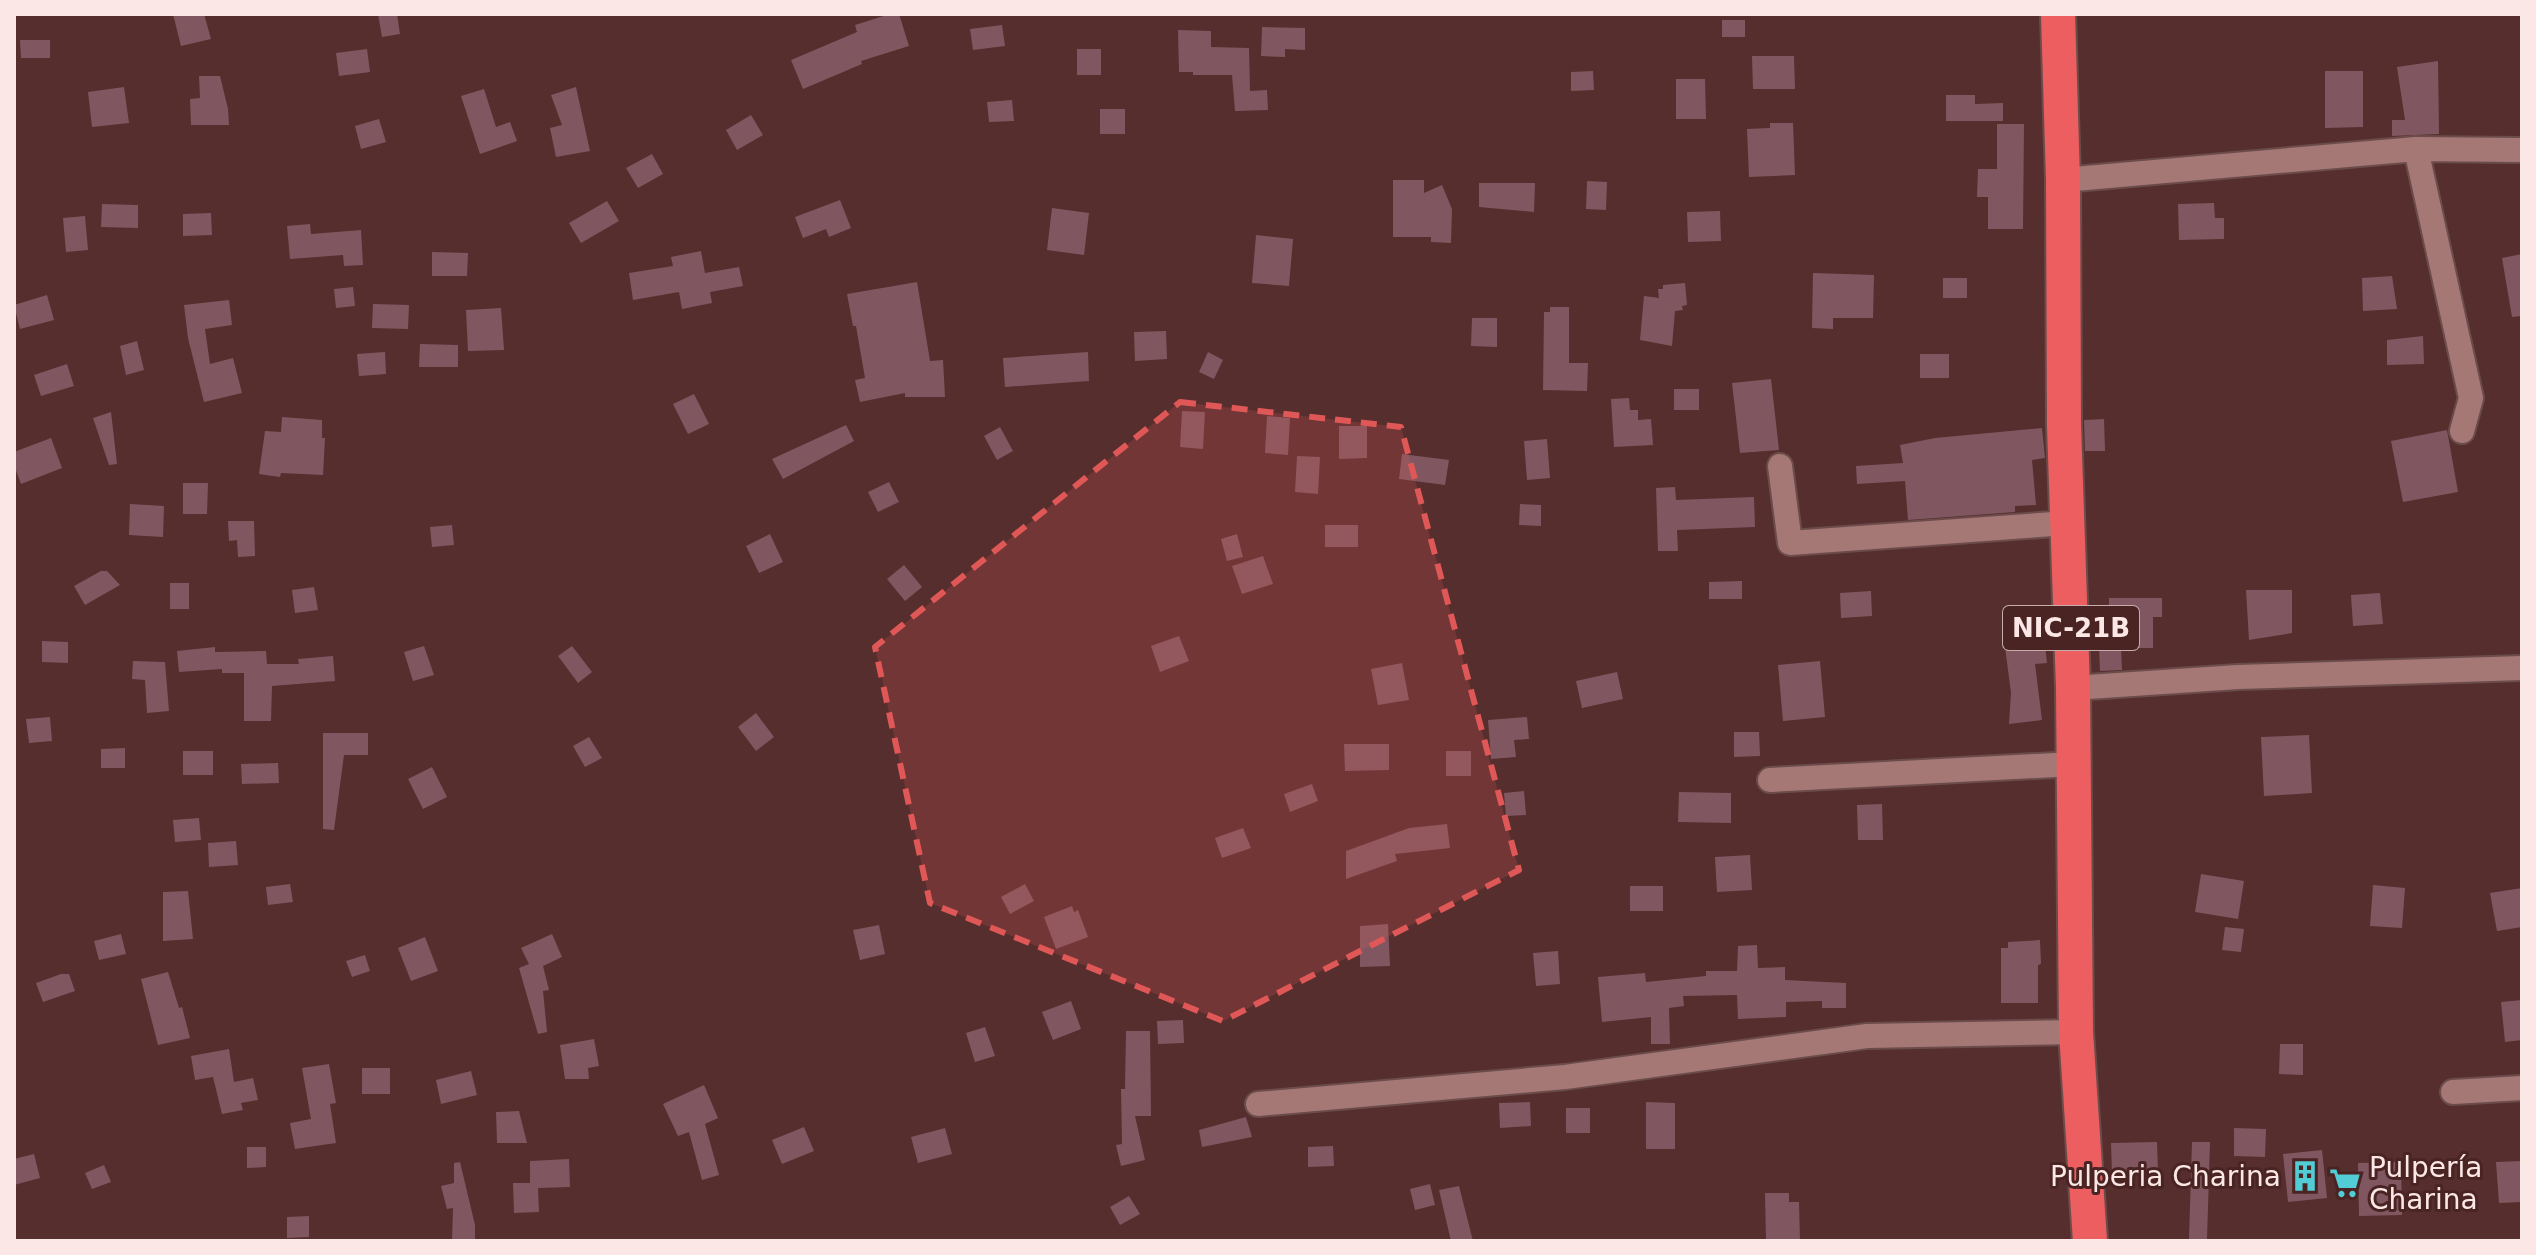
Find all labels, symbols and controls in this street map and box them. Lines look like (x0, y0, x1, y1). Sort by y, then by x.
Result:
road number: NIC-21B (2003, 606, 2139, 650)
place label: Pulpería Charina (2369, 1151, 2482, 1216)
building icon: Pulperia Charina (2288, 1159, 2322, 1193)
place label: Pulperia Charina (2050, 1160, 2281, 1193)
supermarket icon: Pulpería Charina (2328, 1166, 2362, 1200)

